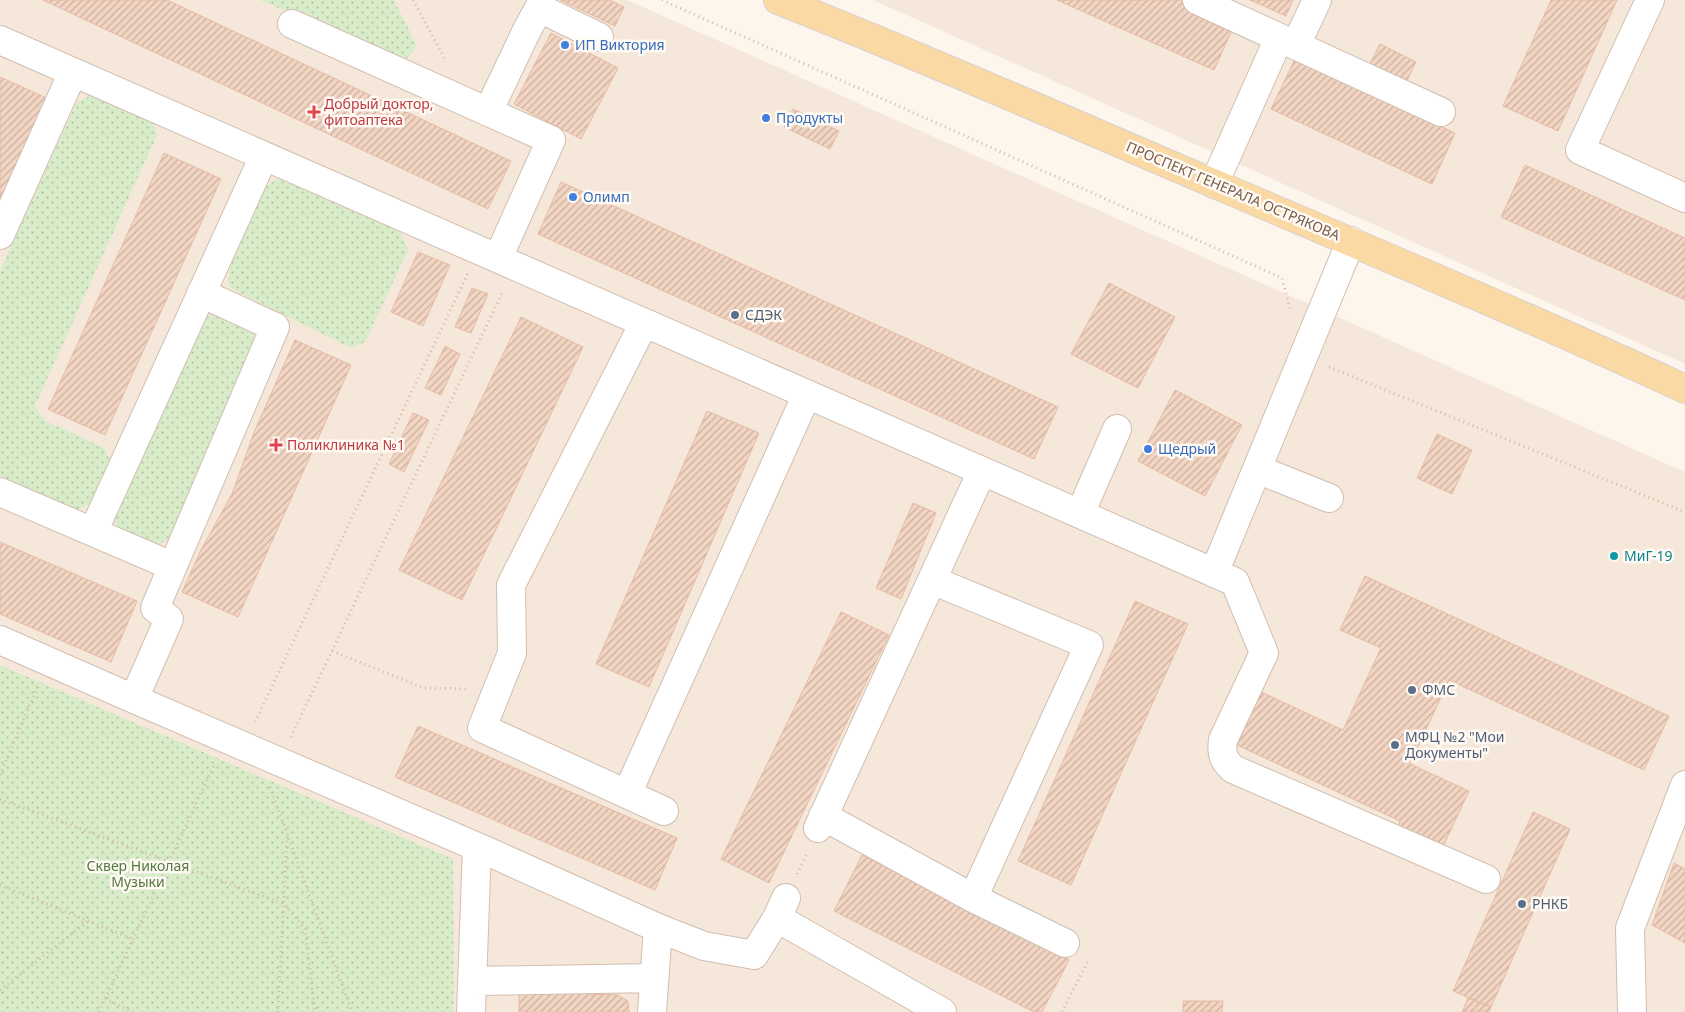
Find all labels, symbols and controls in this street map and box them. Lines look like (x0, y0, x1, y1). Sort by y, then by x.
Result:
place label: ИП Виктория (575, 35, 665, 54)
marker: ИП Виктория (559, 39, 571, 51)
place label: Добрый доктор, фитоаптека (324, 94, 434, 129)
marker: Добрый доктор, фитоаптека (308, 106, 320, 118)
place label: Продукты (776, 108, 843, 127)
marker: Продукты (760, 112, 772, 124)
street label: ПРОСПЕКТ ГЕНЕРАЛА ОСТРЯКОВА (1123, 137, 1343, 244)
place label: Олимп (583, 187, 630, 206)
marker: Олимп (567, 191, 579, 203)
place label: СДЭК (745, 305, 782, 324)
marker: СДЭК (729, 309, 741, 321)
place label: Поликлиника №1 (287, 435, 405, 454)
marker: Поликлиника №1 (269, 438, 283, 452)
place label: Щедрый (1158, 439, 1216, 458)
marker: Щедрый (1142, 443, 1154, 455)
place label: МиГ-19 (1624, 546, 1672, 565)
marker: МиГ-19 (1608, 550, 1620, 562)
place label: ФМС (1422, 680, 1455, 699)
marker: ФМС (1406, 684, 1418, 696)
place label: МФЦ №2 "Мои Документы" (1405, 727, 1504, 762)
marker: МФЦ №2 "Мои Документы" (1389, 739, 1401, 751)
park label: Сквер Николая Музыки (87, 856, 189, 891)
place label: РНКБ (1532, 894, 1568, 913)
marker: РНКБ (1516, 898, 1528, 910)

